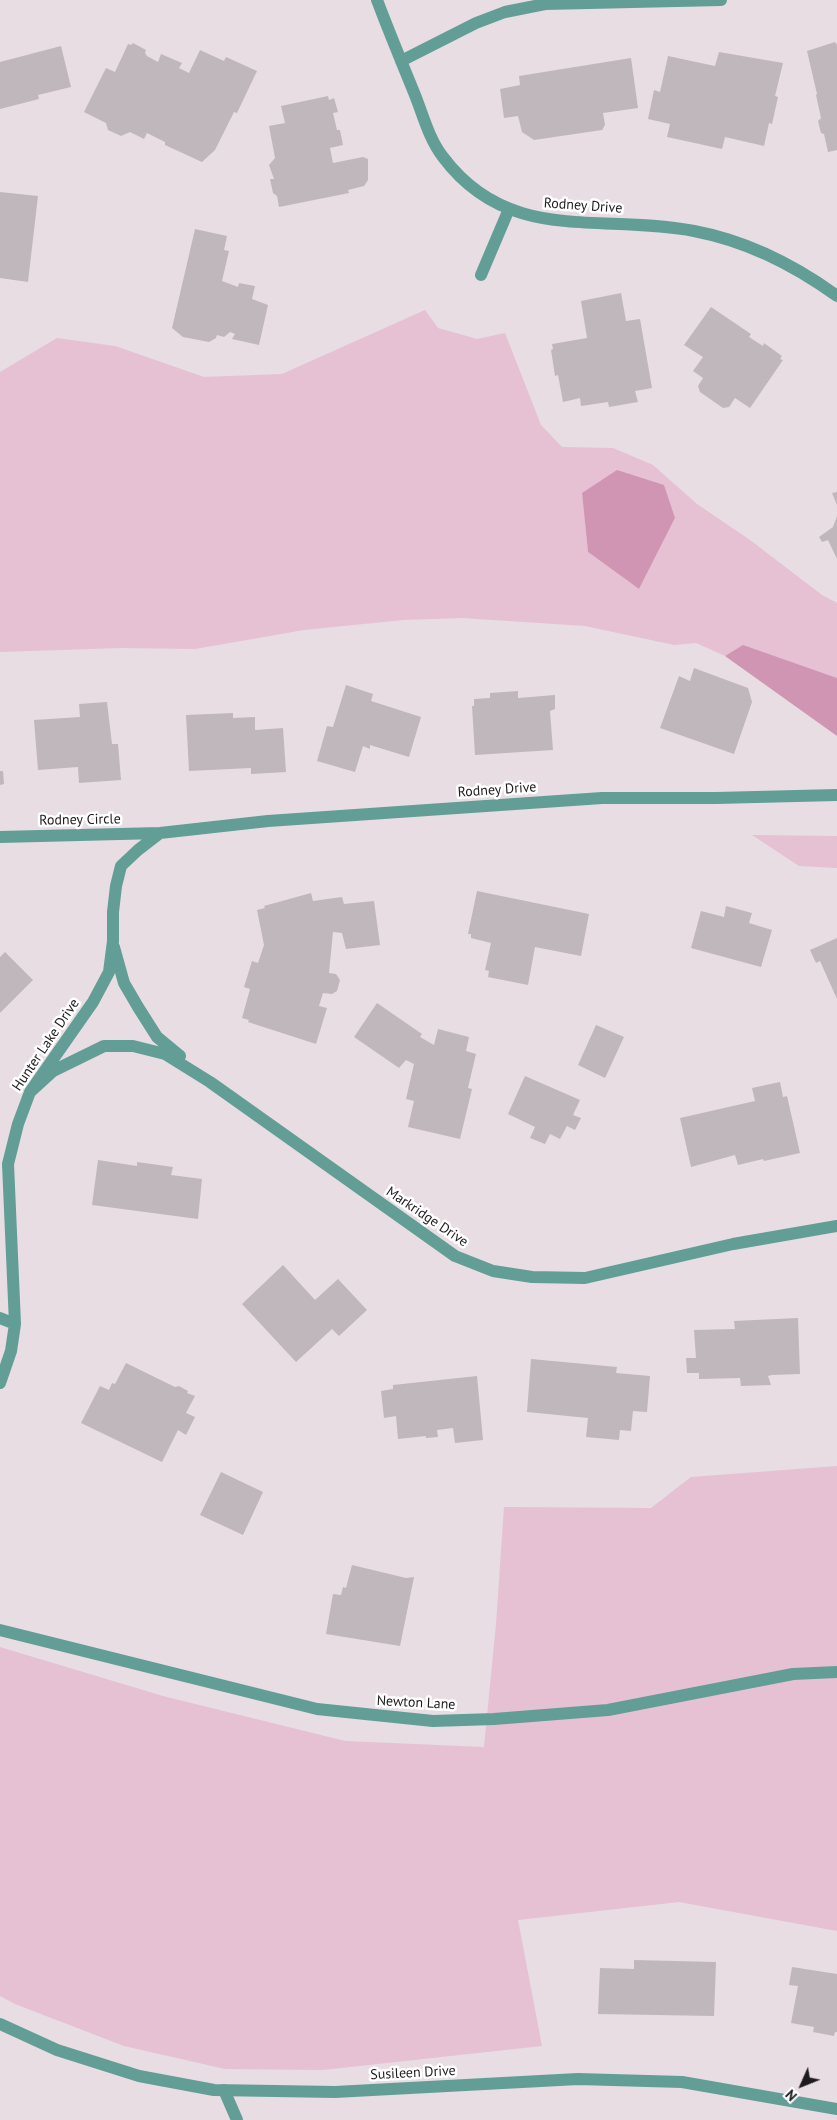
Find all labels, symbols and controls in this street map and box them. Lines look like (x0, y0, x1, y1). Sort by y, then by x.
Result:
street label: Rodney Drive (543, 195, 623, 217)
street label: Rodney Drive (457, 779, 537, 801)
street label: Rodney Circle (39, 811, 121, 829)
street label: Hunter Lake Drive (9, 996, 83, 1094)
street label: Markridge Drive (383, 1183, 471, 1251)
street label: Newton Lane (376, 1693, 456, 1713)
north arrow (777, 2060, 827, 2110)
street label: Susileen Drive (370, 2062, 456, 2084)
text: N (782, 2086, 801, 2105)

